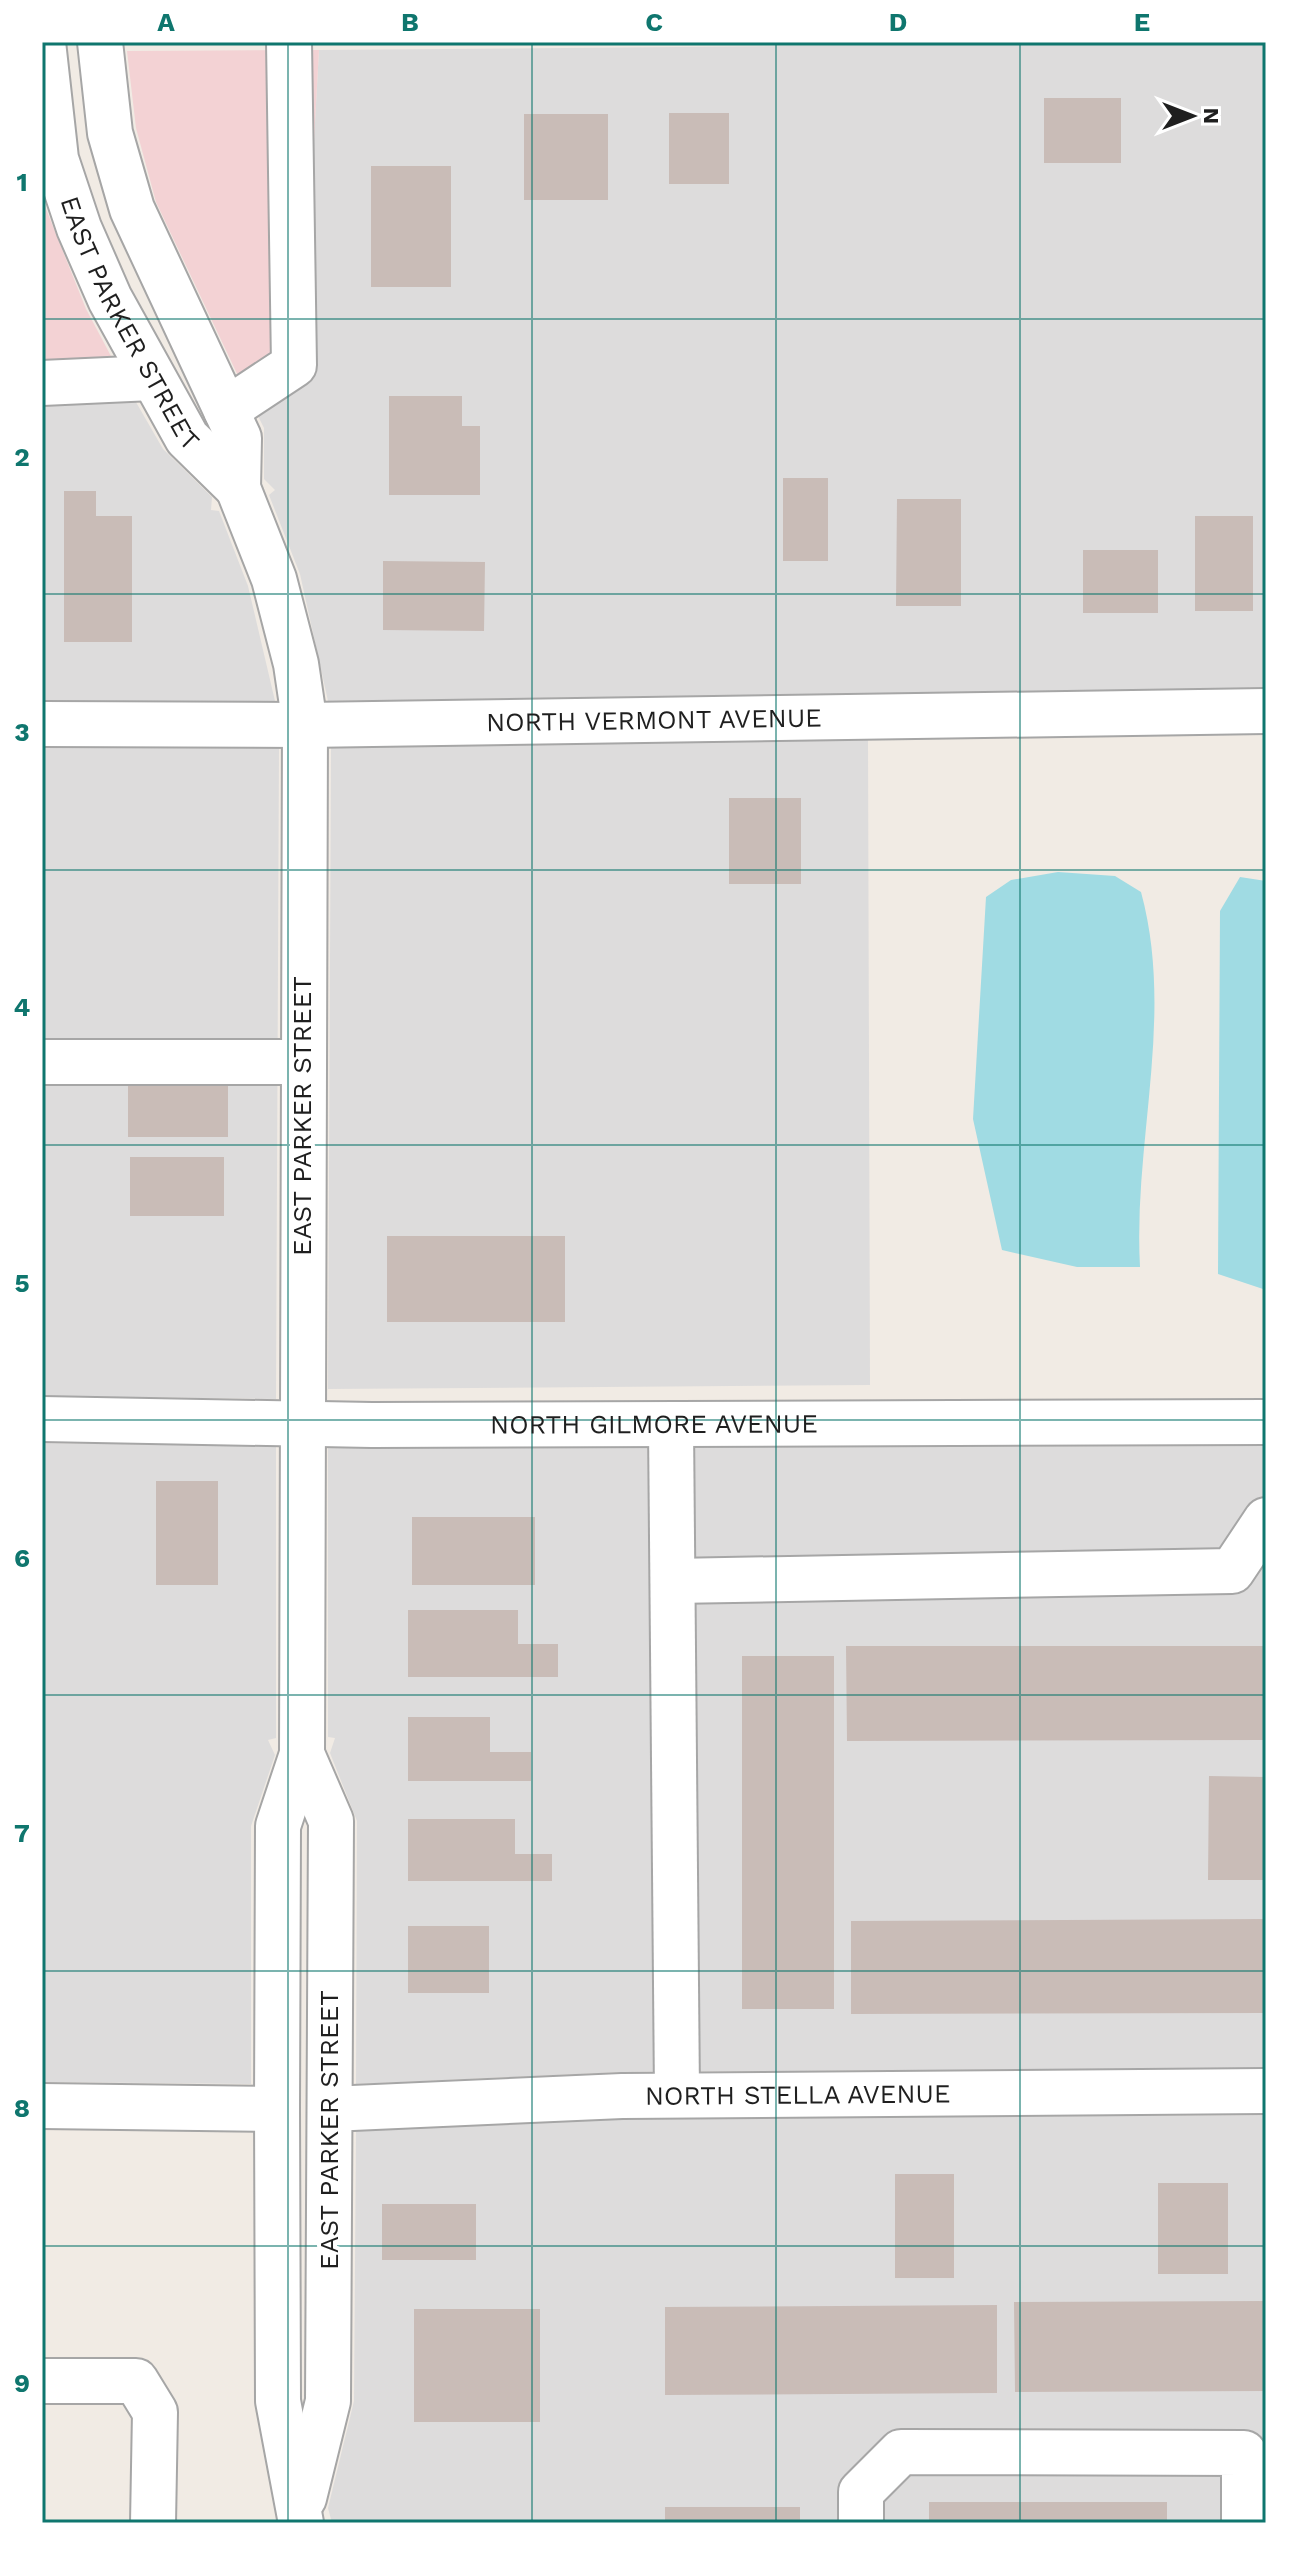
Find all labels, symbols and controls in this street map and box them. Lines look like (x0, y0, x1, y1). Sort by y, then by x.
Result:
text: A (157, 7, 175, 37)
text: B (401, 7, 419, 37)
text: C (645, 7, 663, 37)
text: D (889, 7, 907, 37)
text: E (1134, 7, 1150, 37)
north arrow (1152, 76, 1232, 156)
text: N (1199, 108, 1224, 124)
text: 1 (16, 167, 28, 197)
street label: EAST PARKER STREET (54, 192, 206, 457)
text: 2 (14, 442, 30, 472)
street label: NORTH VERMONT AVENUE (486, 702, 822, 737)
text: 3 (14, 717, 30, 747)
street label: EAST PARKER STREET (287, 976, 317, 1256)
text: 4 (14, 992, 31, 1022)
text: 5 (14, 1268, 30, 1298)
street label: NORTH GILMORE AVENUE (490, 1409, 818, 1440)
text: 6 (14, 1543, 30, 1573)
text: 7 (14, 1818, 30, 1848)
street label: EAST PARKER STREET (314, 1990, 344, 2270)
street label: NORTH STELLA AVENUE (645, 2078, 951, 2111)
text: 8 (14, 2093, 30, 2123)
text: 9 (14, 2368, 30, 2398)

